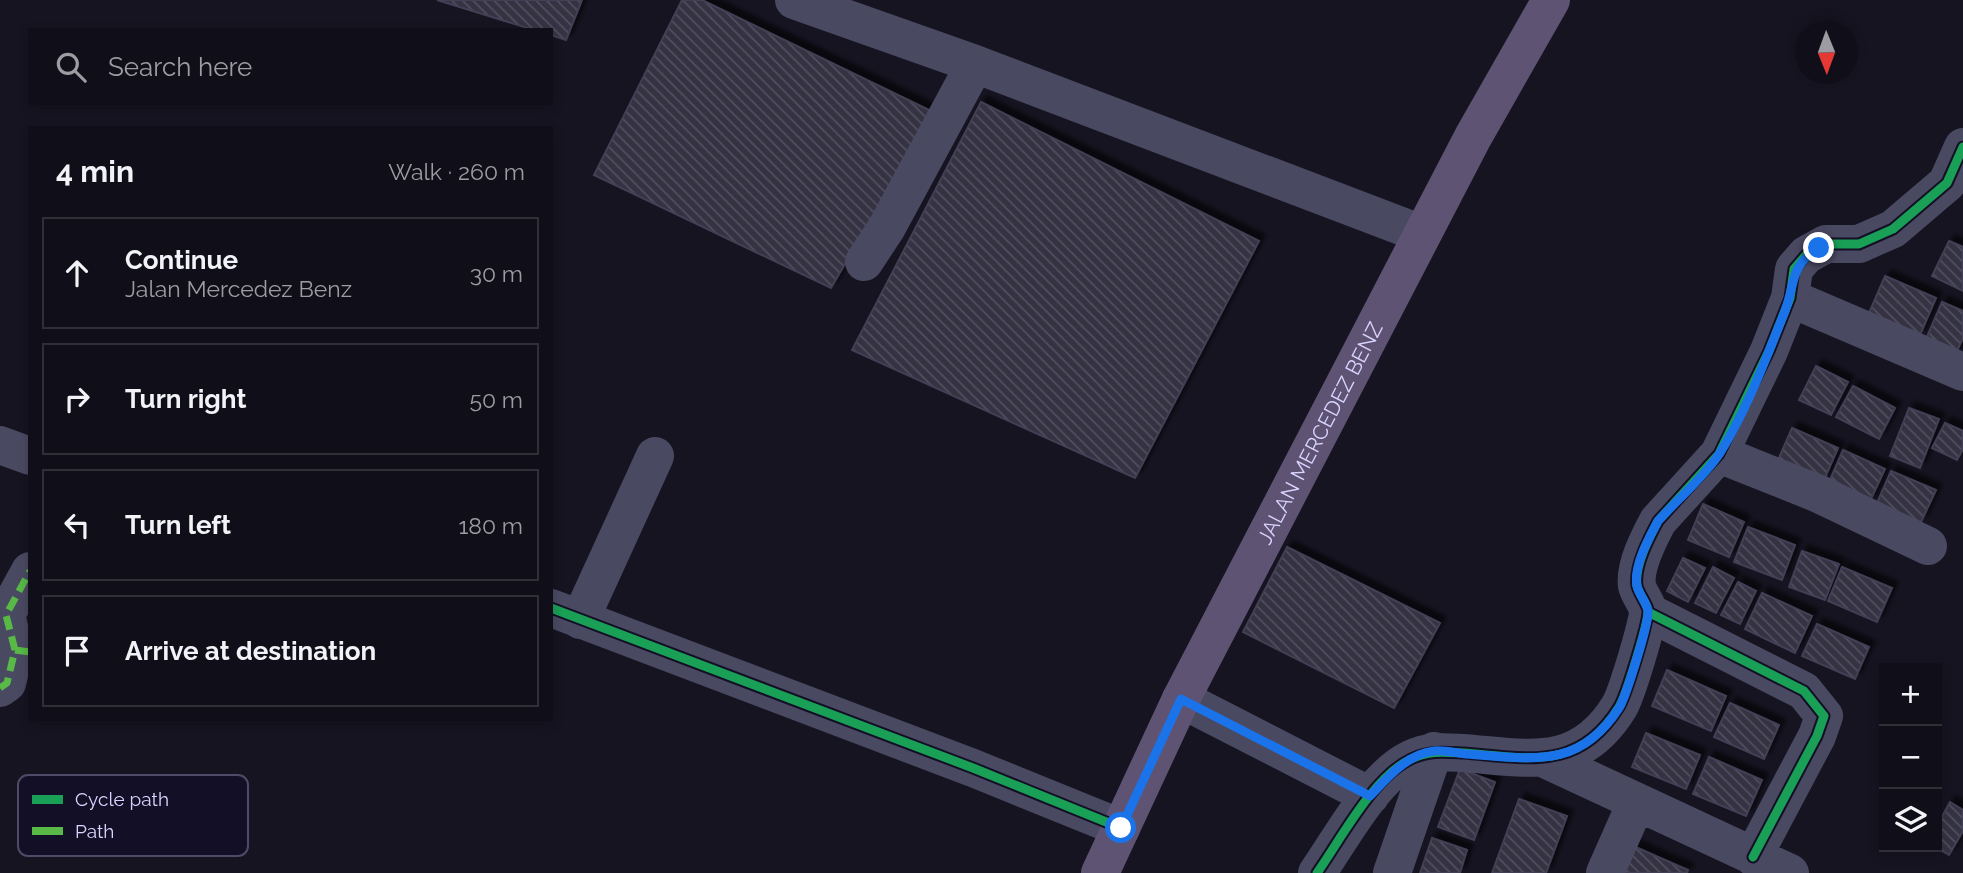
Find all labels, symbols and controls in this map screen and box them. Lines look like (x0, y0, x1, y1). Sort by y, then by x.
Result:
north arrow (1795, 21, 1858, 84)
search box (28, 28, 553, 105)
icon: search (52, 48, 90, 86)
text: Search here (108, 52, 252, 82)
text: 4 min (56, 154, 134, 189)
text: Walk · 260 m (388, 158, 525, 185)
route end (1803, 232, 1834, 263)
text: Continue (125, 245, 238, 275)
icon: ahead (58, 254, 96, 292)
text: 30 m (470, 260, 523, 287)
text: Jalan Mercedez Benz (125, 275, 352, 302)
street label: JALAN MERCEDEZ BENZ (1251, 317, 1387, 548)
icon: right (58, 380, 96, 418)
text: Turn right (125, 384, 246, 414)
text: 50 m (469, 386, 523, 413)
icon: left (58, 506, 96, 544)
text: Turn left (125, 510, 231, 540)
text: 180 m (458, 512, 523, 539)
icon: arrive (58, 632, 96, 670)
text: Arrive at destination (125, 636, 376, 666)
map controls (1879, 663, 1942, 852)
button: + (1879, 663, 1942, 726)
button: − (1879, 726, 1942, 789)
legend (18, 775, 248, 856)
text: Cycle path (75, 788, 169, 810)
button: layers (1879, 789, 1942, 852)
route start (1105, 812, 1136, 843)
text: Path (75, 820, 114, 842)

